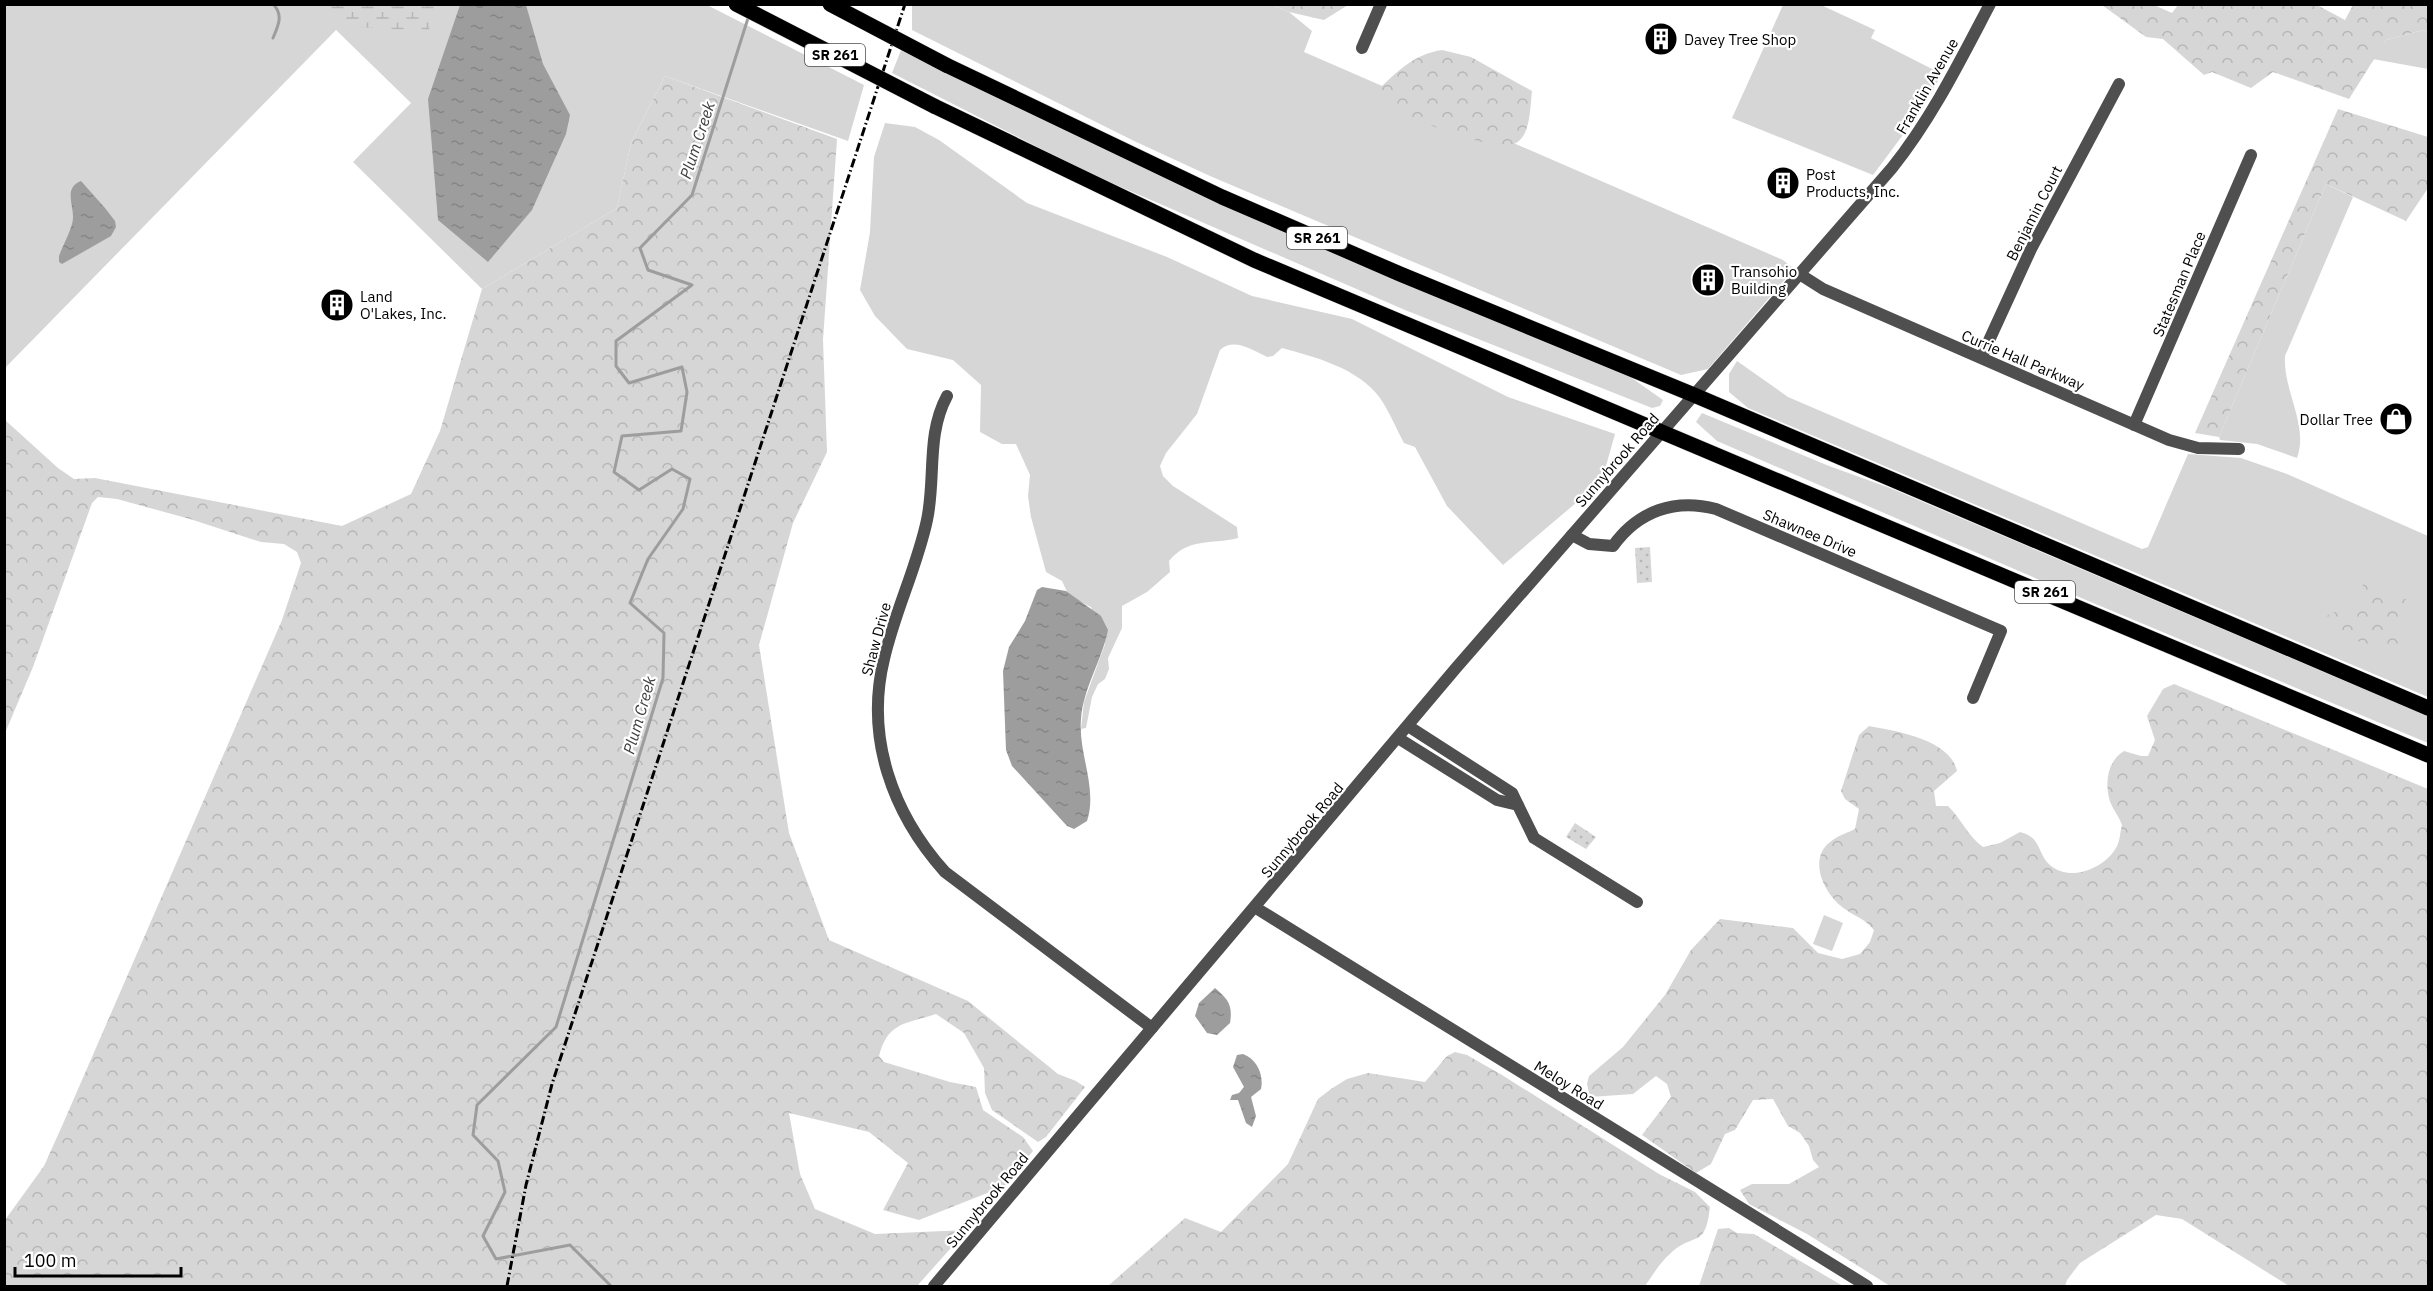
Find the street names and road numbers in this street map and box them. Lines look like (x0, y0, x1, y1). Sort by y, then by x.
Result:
street label: Franklin Avenue (1892, 35, 1962, 137)
road number: SR 261 (805, 44, 865, 66)
street label: Benjamin Court (2002, 162, 2066, 264)
road number: SR 261 (1287, 227, 1347, 249)
street label: Statesman Place (2148, 228, 2210, 340)
street label: Currie Hall Parkway (1959, 326, 2088, 395)
street label: Sunnybrook Road (1571, 409, 1663, 511)
street label: Shawnee Drive (1760, 505, 1860, 561)
road number: SR 261 (2015, 581, 2075, 603)
street label: Shaw Drive (857, 600, 895, 678)
street label: Sunnybrook Road (1257, 778, 1347, 882)
street label: Meloy Road (1531, 1056, 1607, 1114)
street label: Sunnybrook Road (942, 1148, 1032, 1252)

